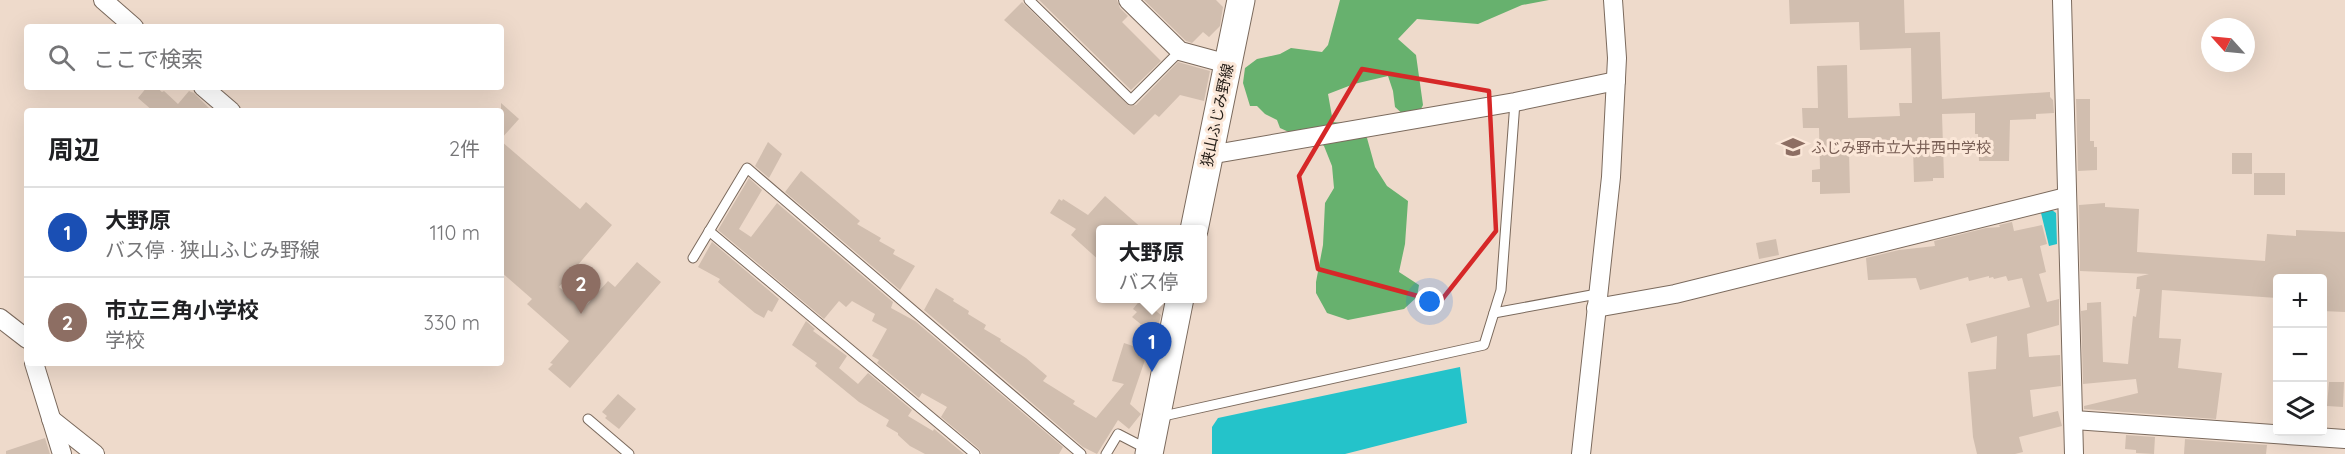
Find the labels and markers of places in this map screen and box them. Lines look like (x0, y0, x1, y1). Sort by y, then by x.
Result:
school or university icon: ふじみ野市立大井西中学校 (1780, 134, 1806, 160)
place label: ふじみ野市立大井西中学校 (1811, 138, 1991, 157)
pin: 2 (562, 264, 600, 314)
pin: 1 (1132, 322, 1172, 372)

